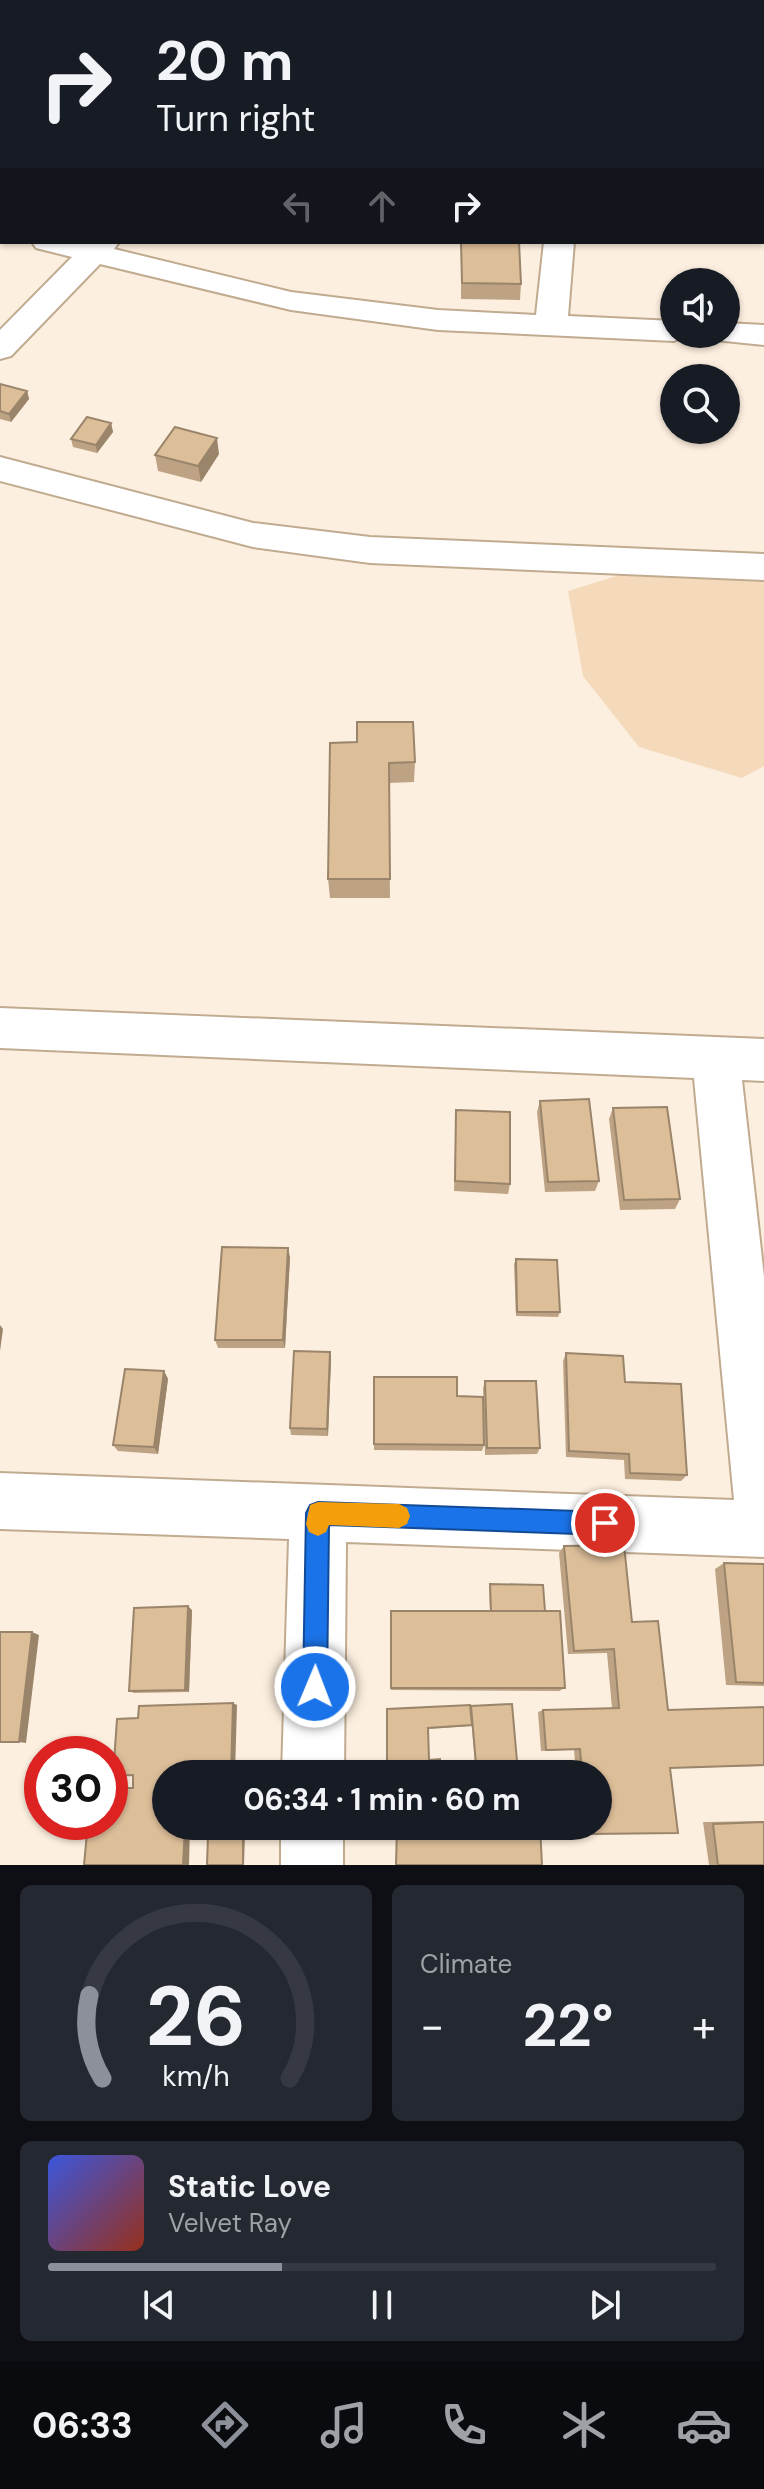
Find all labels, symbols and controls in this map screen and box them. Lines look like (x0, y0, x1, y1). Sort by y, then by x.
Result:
text: 20 m (156, 24, 293, 97)
icon: right (24, 32, 128, 136)
text: Turn right (156, 95, 315, 142)
icon: left (276, 184, 320, 228)
icon: ahead (360, 184, 404, 228)
icon: right (444, 184, 488, 228)
map controls (660, 268, 740, 444)
button: sound (660, 268, 740, 348)
button: search (660, 364, 740, 444)
pin (571, 1489, 639, 1557)
icon: arrive (583, 1501, 627, 1545)
position arrow (273, 1645, 357, 1729)
speed limit sign: 30 (24, 1736, 128, 1840)
text: 06:34 · 1 min · 60 m (243, 1780, 521, 1819)
text: Climate (420, 1947, 512, 1981)
text: 26 (146, 1962, 246, 2071)
text: 22° (522, 1986, 614, 2065)
text: − (420, 1997, 444, 2055)
text: + (692, 1997, 716, 2055)
text: km/h (162, 2058, 230, 2095)
text: Static Love (168, 2167, 331, 2206)
text: Velvet Ray (168, 2206, 292, 2240)
icon: previous (137, 2283, 181, 2327)
icon: pause (360, 2283, 404, 2327)
icon: next (583, 2283, 627, 2327)
icon: directions (197, 2397, 253, 2453)
icon: music (316, 2397, 372, 2453)
icon: phone (436, 2397, 492, 2453)
icon: climate (556, 2397, 612, 2453)
icon: car (676, 2397, 732, 2453)
text: 06:33 (32, 2402, 133, 2449)

